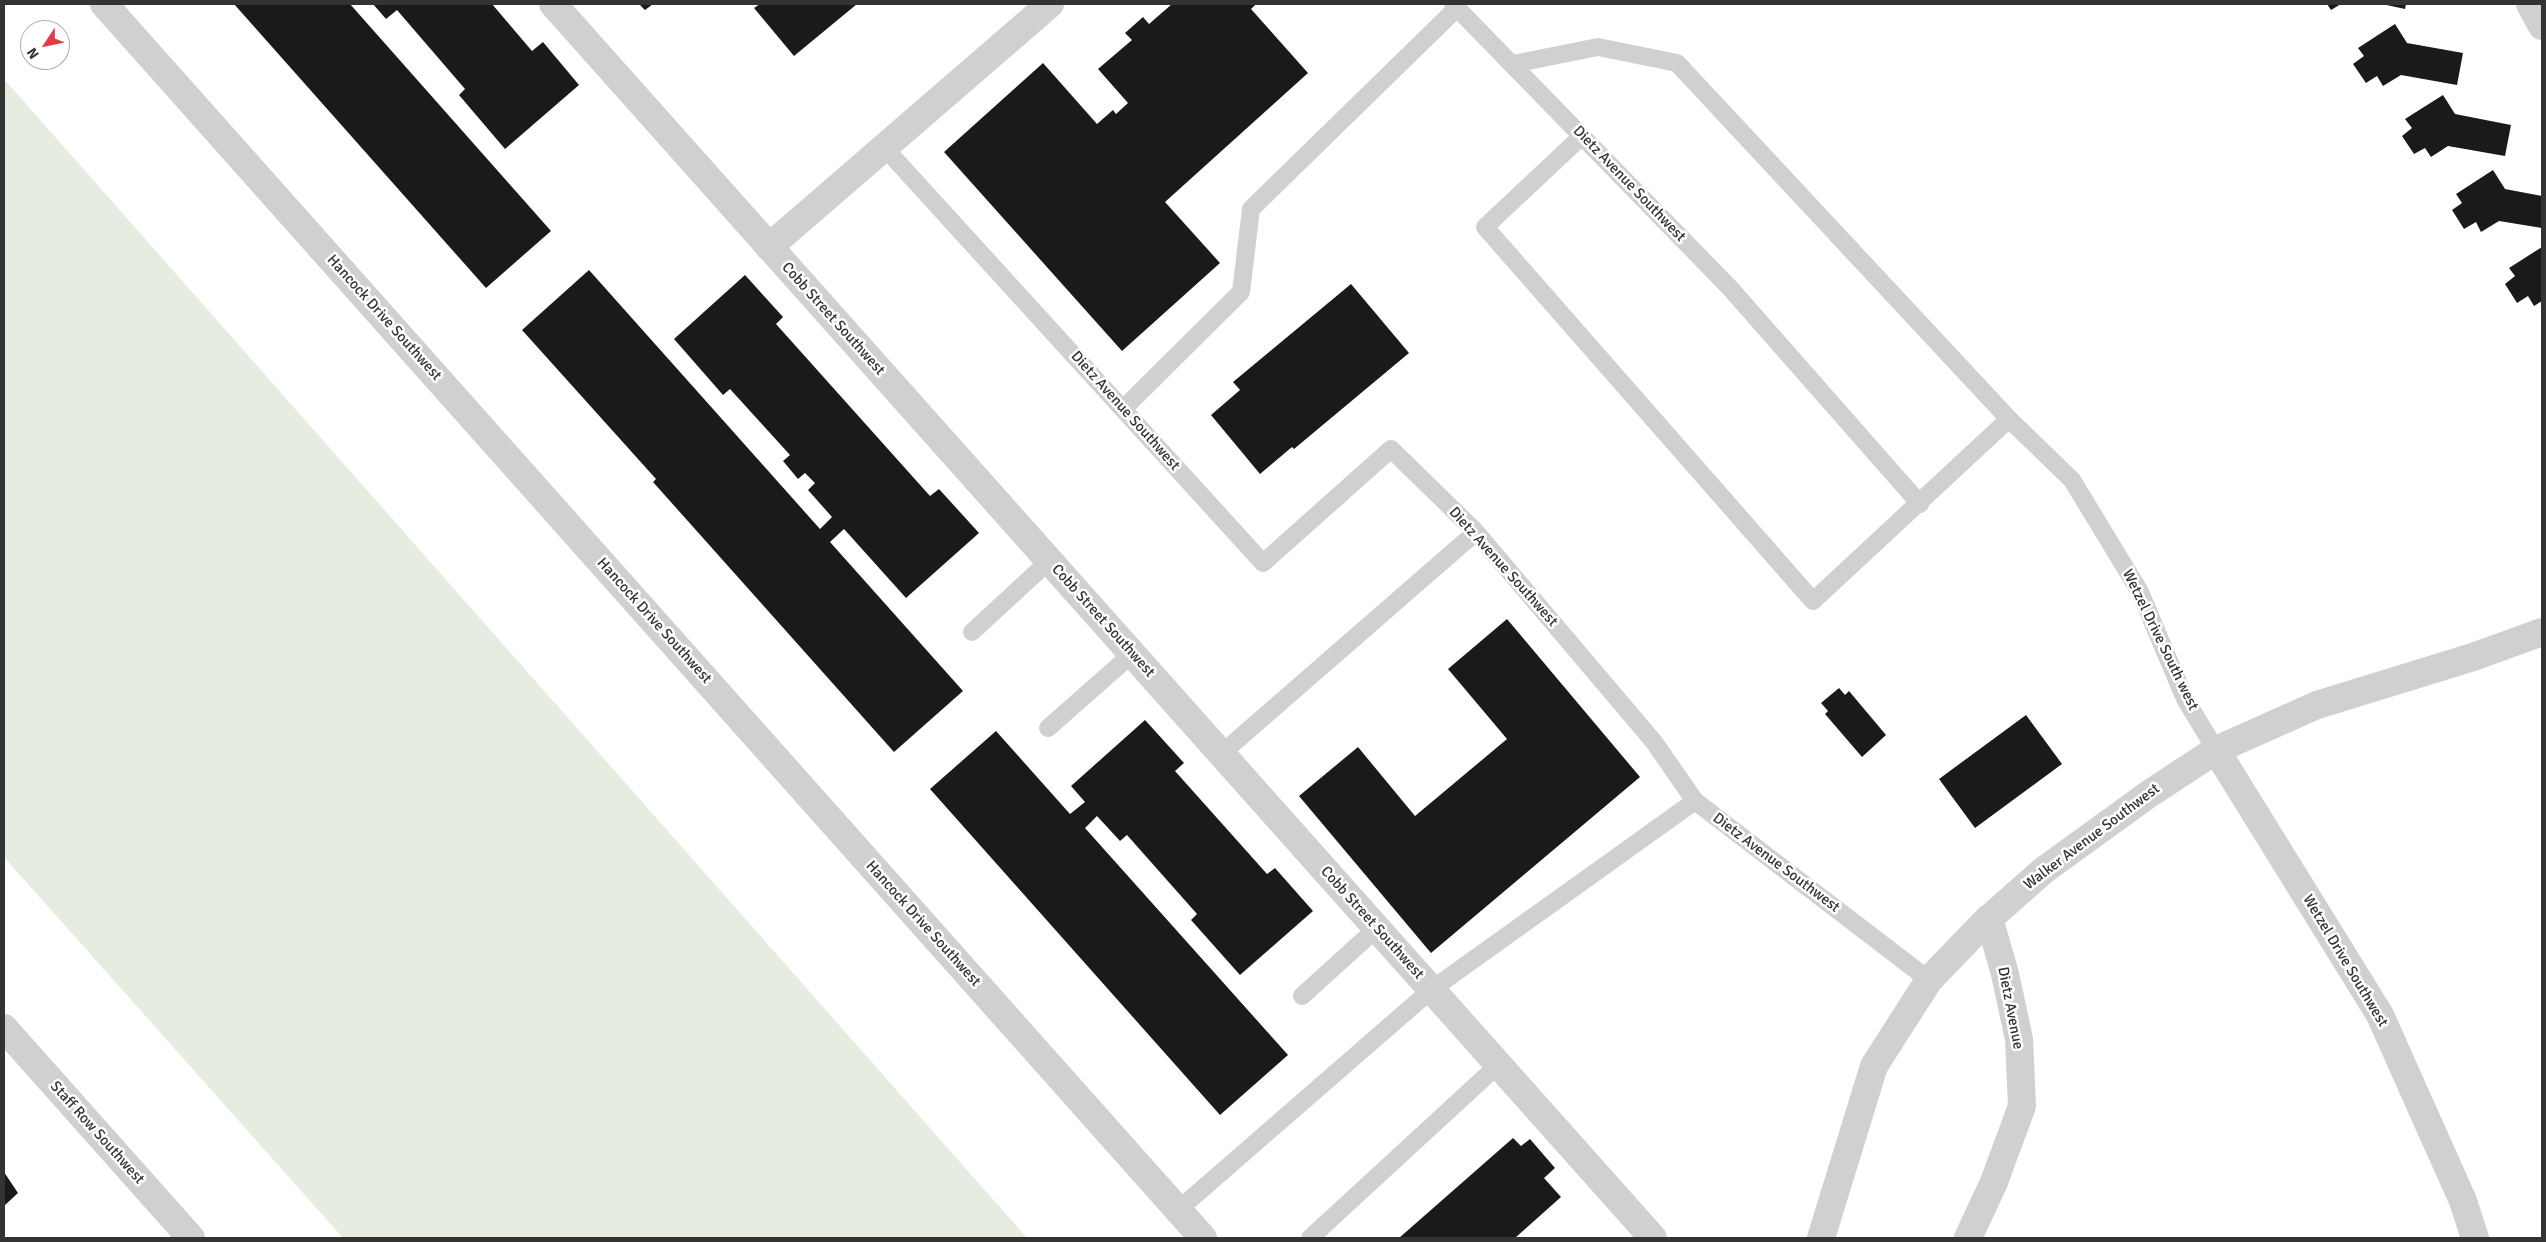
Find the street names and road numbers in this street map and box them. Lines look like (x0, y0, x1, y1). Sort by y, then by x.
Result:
street label: Dietz Avenue Southwest (1569, 122, 1689, 246)
street label: Hancock Drive Southwest (323, 251, 445, 385)
street label: Cobb Street Southwest (778, 259, 888, 379)
street label: Dietz Avenue Southwest (1067, 348, 1183, 474)
street label: Dietz Avenue Southwest (1445, 504, 1561, 630)
street label: Hancock Drive Southwest (593, 554, 715, 688)
street label: Cobb Street Southwest (1048, 561, 1158, 681)
street label: Wetzel Drive South west (2118, 567, 2202, 713)
street label: Walker Avenue Southwest (2021, 780, 2163, 894)
street label: Dietz Avenue Southwest (1709, 809, 1843, 917)
street label: Hancock Drive Southwest (862, 857, 984, 991)
street label: Cobb Street Southwest (1317, 863, 1427, 983)
street label: Wetzel Drive Southwest (2298, 892, 2392, 1030)
street label: Dietz Avenue (1993, 965, 2027, 1051)
street label: Staff Row Southwest (46, 1078, 148, 1188)

